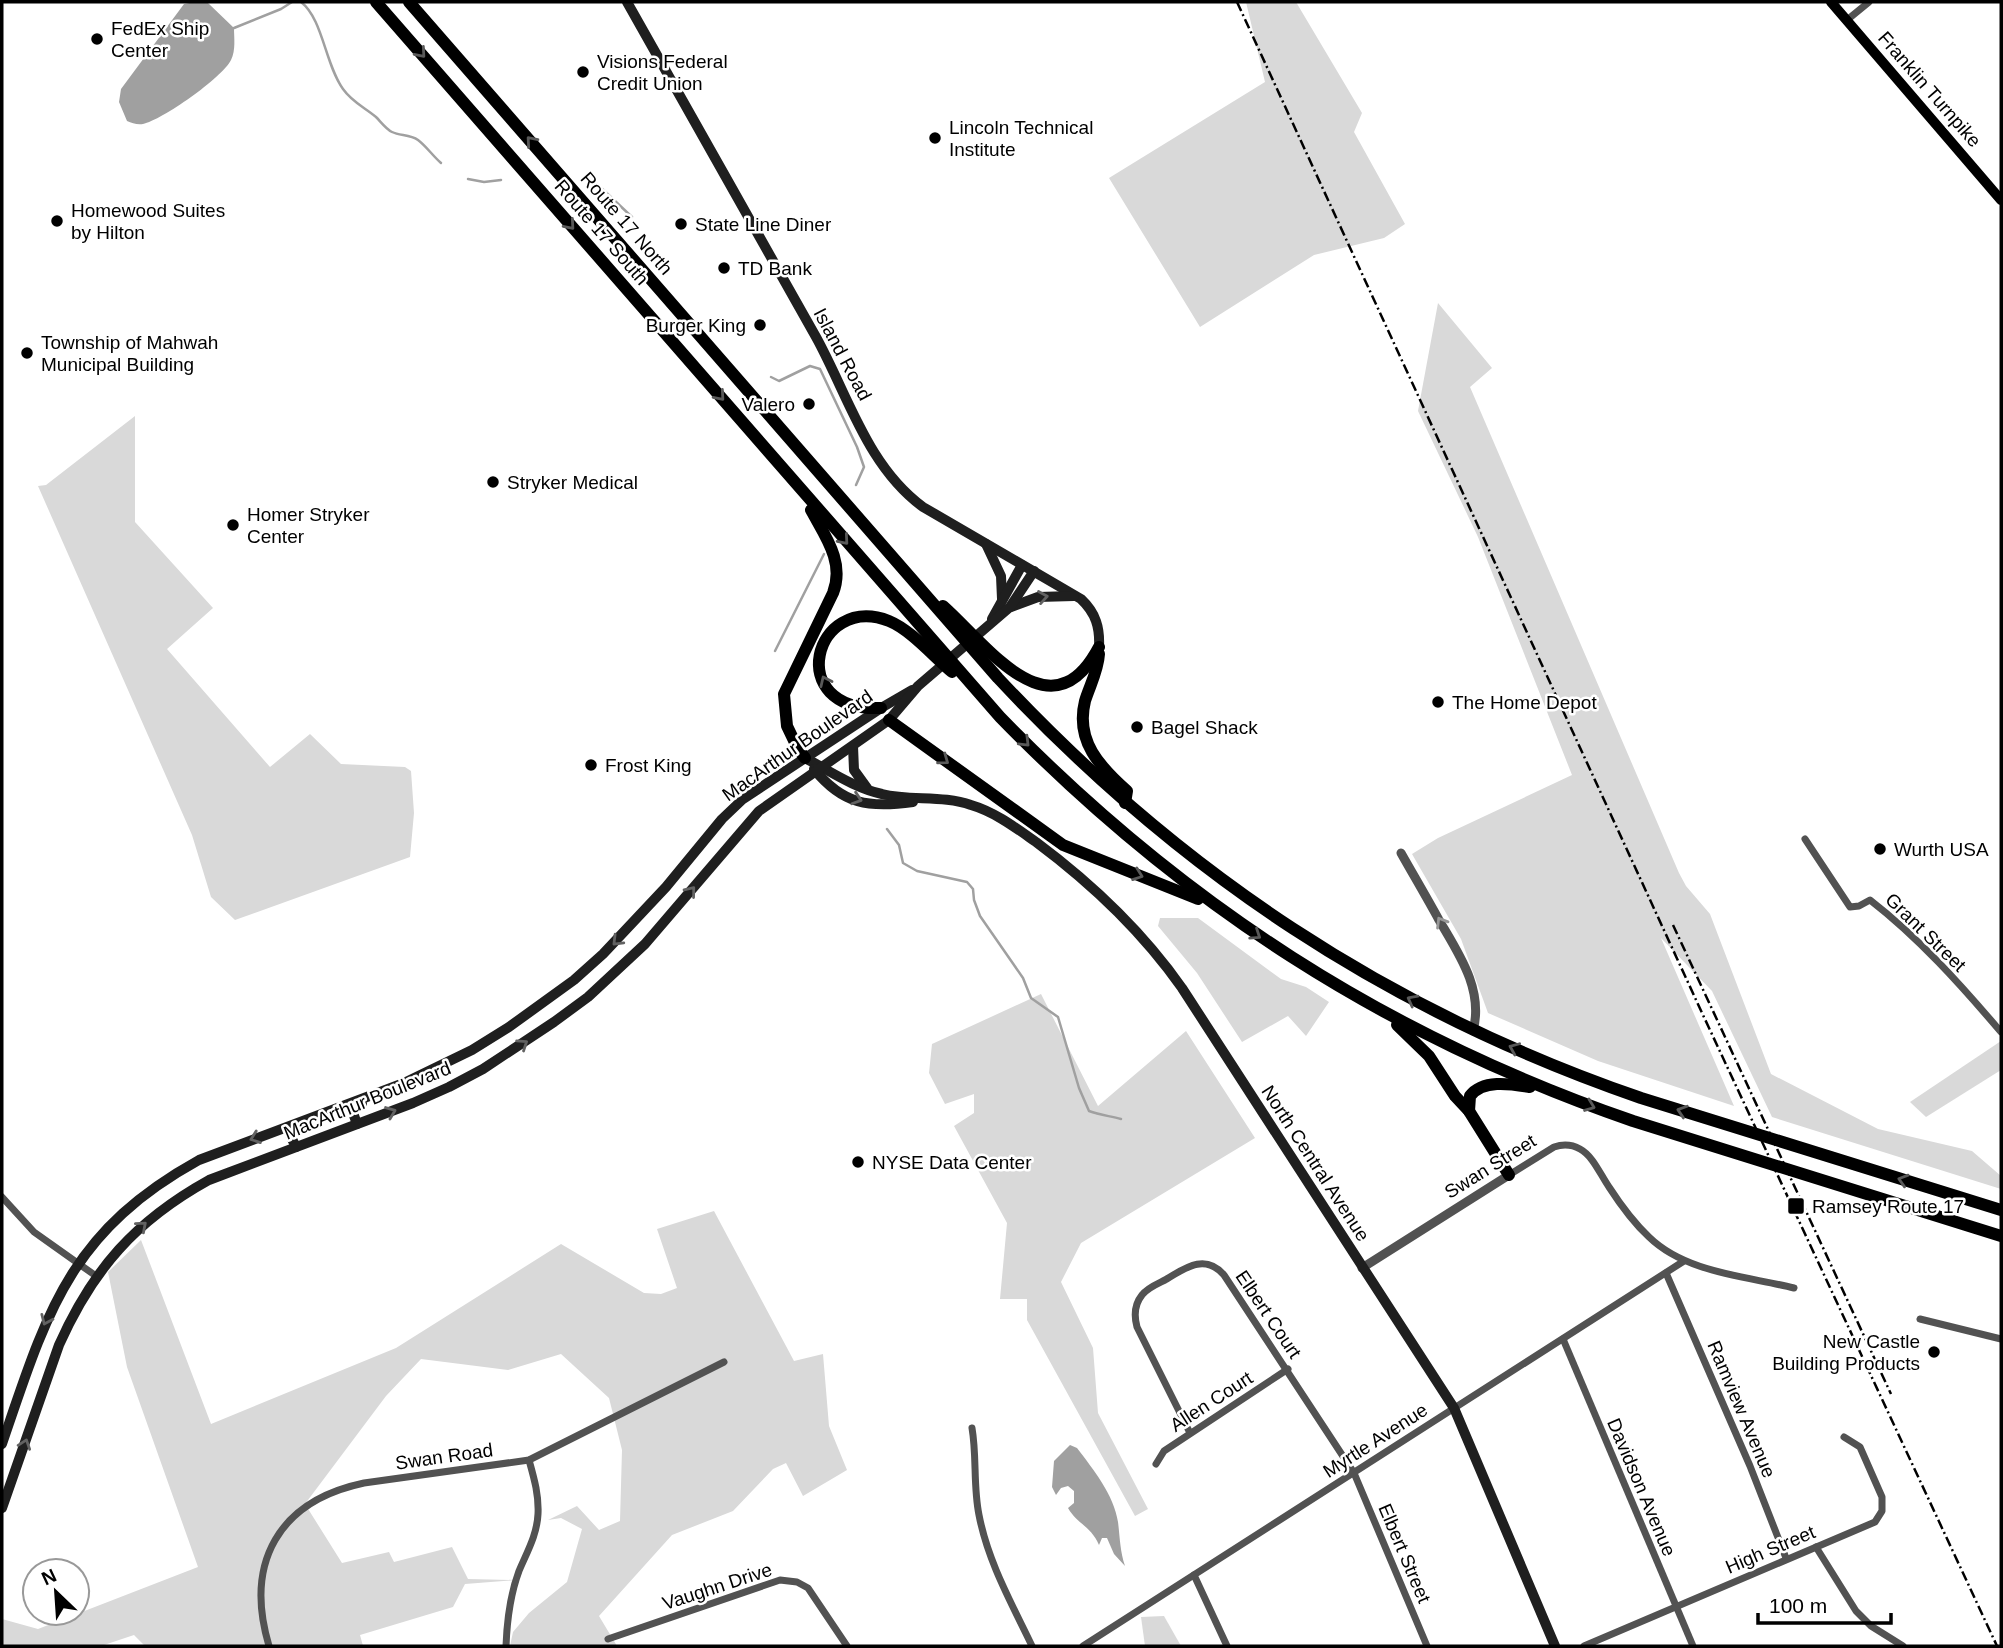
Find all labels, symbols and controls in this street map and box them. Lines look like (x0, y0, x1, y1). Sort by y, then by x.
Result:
place label: FedEx Ship Center (111, 18, 209, 61)
street label: Franklin Turnpike (1874, 27, 1985, 151)
marker: FedEx Ship Center (89, 31, 105, 47)
one-way arrow (413, 45, 425, 58)
place label: Visions Federal Credit Union (597, 51, 728, 94)
marker: Visions Federal Credit Union (575, 64, 591, 80)
place label: Lincoln Technical Institute (949, 117, 1093, 160)
marker: Lincoln Technical Institute (927, 130, 943, 146)
one-way arrow (526, 136, 539, 149)
street label: Route 17 North (576, 168, 677, 279)
street label: Route 17 South (550, 176, 653, 289)
place label: Homewood Suites by Hilton (71, 200, 225, 243)
marker: Homewood Suites by Hilton (49, 213, 65, 229)
place label: State Line Diner (695, 214, 832, 235)
one-way arrow (562, 216, 574, 229)
marker: State Line Diner (673, 216, 689, 232)
place label: TD Bank (738, 258, 812, 279)
marker: TD Bank (716, 260, 732, 276)
street label: Island Road (809, 305, 876, 404)
place label: Burger King (646, 315, 746, 336)
marker: Burger King (752, 317, 768, 333)
place label: Township of Mahwah Municipal Building (41, 332, 218, 375)
marker: Township of Mahwah Municipal Building (19, 345, 35, 361)
one-way arrow (711, 388, 724, 401)
place label: Valero (741, 394, 795, 415)
marker: Valero (801, 396, 817, 412)
place label: Stryker Medical (507, 472, 638, 493)
marker: Stryker Medical (485, 474, 501, 490)
place label: Homer Stryker Center (247, 504, 370, 547)
marker: Homer Stryker Center (225, 517, 241, 533)
one-way arrow (836, 532, 848, 545)
one-way arrow (1037, 590, 1049, 605)
one-way arrow (819, 676, 833, 688)
street label: MacArthur Boulevard (718, 686, 876, 805)
place label: The Home Depot (1452, 692, 1597, 713)
marker: The Home Depot (1430, 694, 1446, 710)
place label: Bagel Shack (1151, 717, 1258, 738)
marker: Bagel Shack (1129, 719, 1145, 735)
one-way arrow (1016, 734, 1029, 747)
one-way arrow (936, 752, 949, 764)
place label: Frost King (605, 755, 692, 776)
marker: Frost King (583, 757, 599, 773)
one-way arrow (850, 791, 862, 806)
place label: Wurth USA (1894, 839, 1989, 860)
marker: Wurth USA (1872, 841, 1888, 857)
one-way arrow (1132, 867, 1144, 881)
one-way arrow (682, 887, 695, 899)
street label: Grant Street (1881, 889, 1971, 976)
one-way arrow (1436, 917, 1449, 930)
one-way arrow (1248, 926, 1261, 939)
one-way arrow (612, 932, 625, 945)
one-way arrow (1407, 995, 1420, 1009)
one-way arrow (515, 1039, 528, 1052)
one-way arrow (1508, 1042, 1521, 1056)
street label: MacArthur Boulevard (281, 1057, 454, 1144)
street label: North Central Avenue (1257, 1082, 1374, 1245)
one-way arrow (1583, 1098, 1595, 1112)
one-way arrow (1676, 1105, 1688, 1119)
one-way arrow (385, 1106, 397, 1120)
one-way arrow (250, 1130, 262, 1144)
street label: Swan Street (1441, 1130, 1540, 1203)
place label: NYSE Data Center (872, 1152, 1032, 1173)
marker: NYSE Data Center (850, 1154, 866, 1170)
one-way arrow (1897, 1174, 1909, 1189)
marker: Ramsey Route 17 (1786, 1196, 1806, 1216)
place label: Ramsey Route 17 (1812, 1196, 1964, 1217)
one-way arrow (133, 1222, 146, 1234)
street label: Elbert Court (1232, 1266, 1306, 1363)
one-way arrow (40, 1313, 54, 1325)
place label: New Castle Building Products (1772, 1331, 1920, 1374)
street label: Ramview Avenue (1703, 1338, 1780, 1481)
marker: New Castle Building Products (1926, 1344, 1942, 1360)
street label: Allen Court (1166, 1367, 1257, 1436)
street label: Myrtle Avenue (1319, 1399, 1431, 1482)
street label: Davidson Avenue (1603, 1415, 1680, 1559)
one-way arrow (17, 1439, 31, 1451)
street label: Swan Road (394, 1439, 494, 1474)
street label: Elbert Street (1374, 1500, 1435, 1607)
street label: High Street (1722, 1521, 1819, 1578)
north arrow (21, 1557, 91, 1627)
street label: Vaughn Drive (660, 1559, 774, 1614)
text: N (38, 1565, 60, 1589)
scale bar (1758, 1582, 1891, 1626)
text: 100 m (1769, 1594, 1827, 1617)

